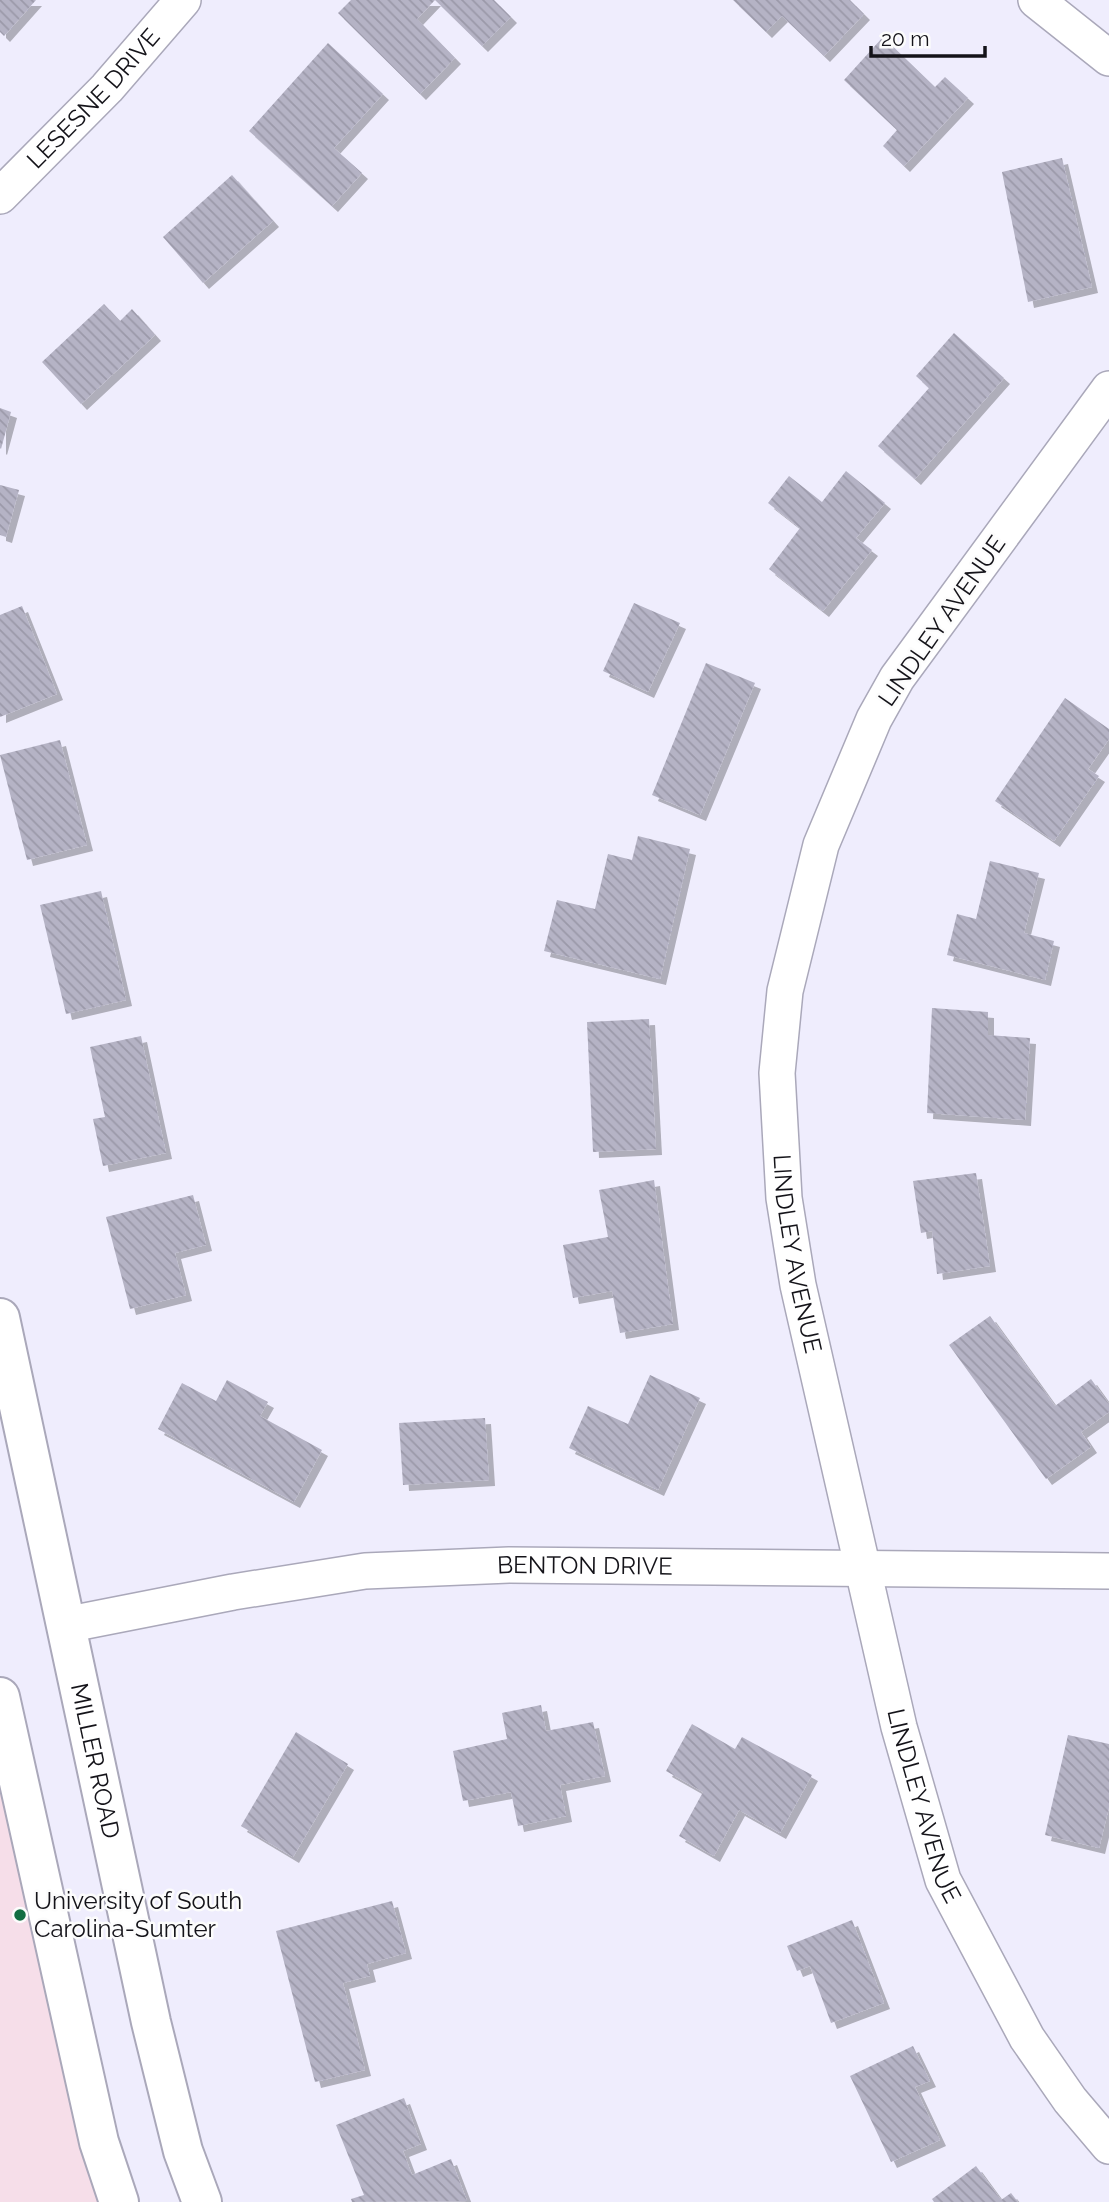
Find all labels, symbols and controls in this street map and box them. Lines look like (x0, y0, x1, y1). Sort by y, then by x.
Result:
scale bar (871, 14, 985, 58)
street label: LESESNE DRIVE (21, 23, 166, 174)
text: 20 m (881, 26, 929, 51)
street label: LINDLEY AVENUE (872, 530, 1011, 712)
street label: LINDLEY AVENUE (768, 1153, 828, 1356)
street label: BENTON DRIVE (497, 1550, 673, 1581)
street label: MILLER ROAD (65, 1681, 126, 1841)
street label: LINDLEY AVENUE (881, 1706, 967, 1908)
place label: University of South Carolina-Sumter (34, 1886, 242, 1943)
marker: University of South Carolina-Sumter (12, 1907, 28, 1923)

